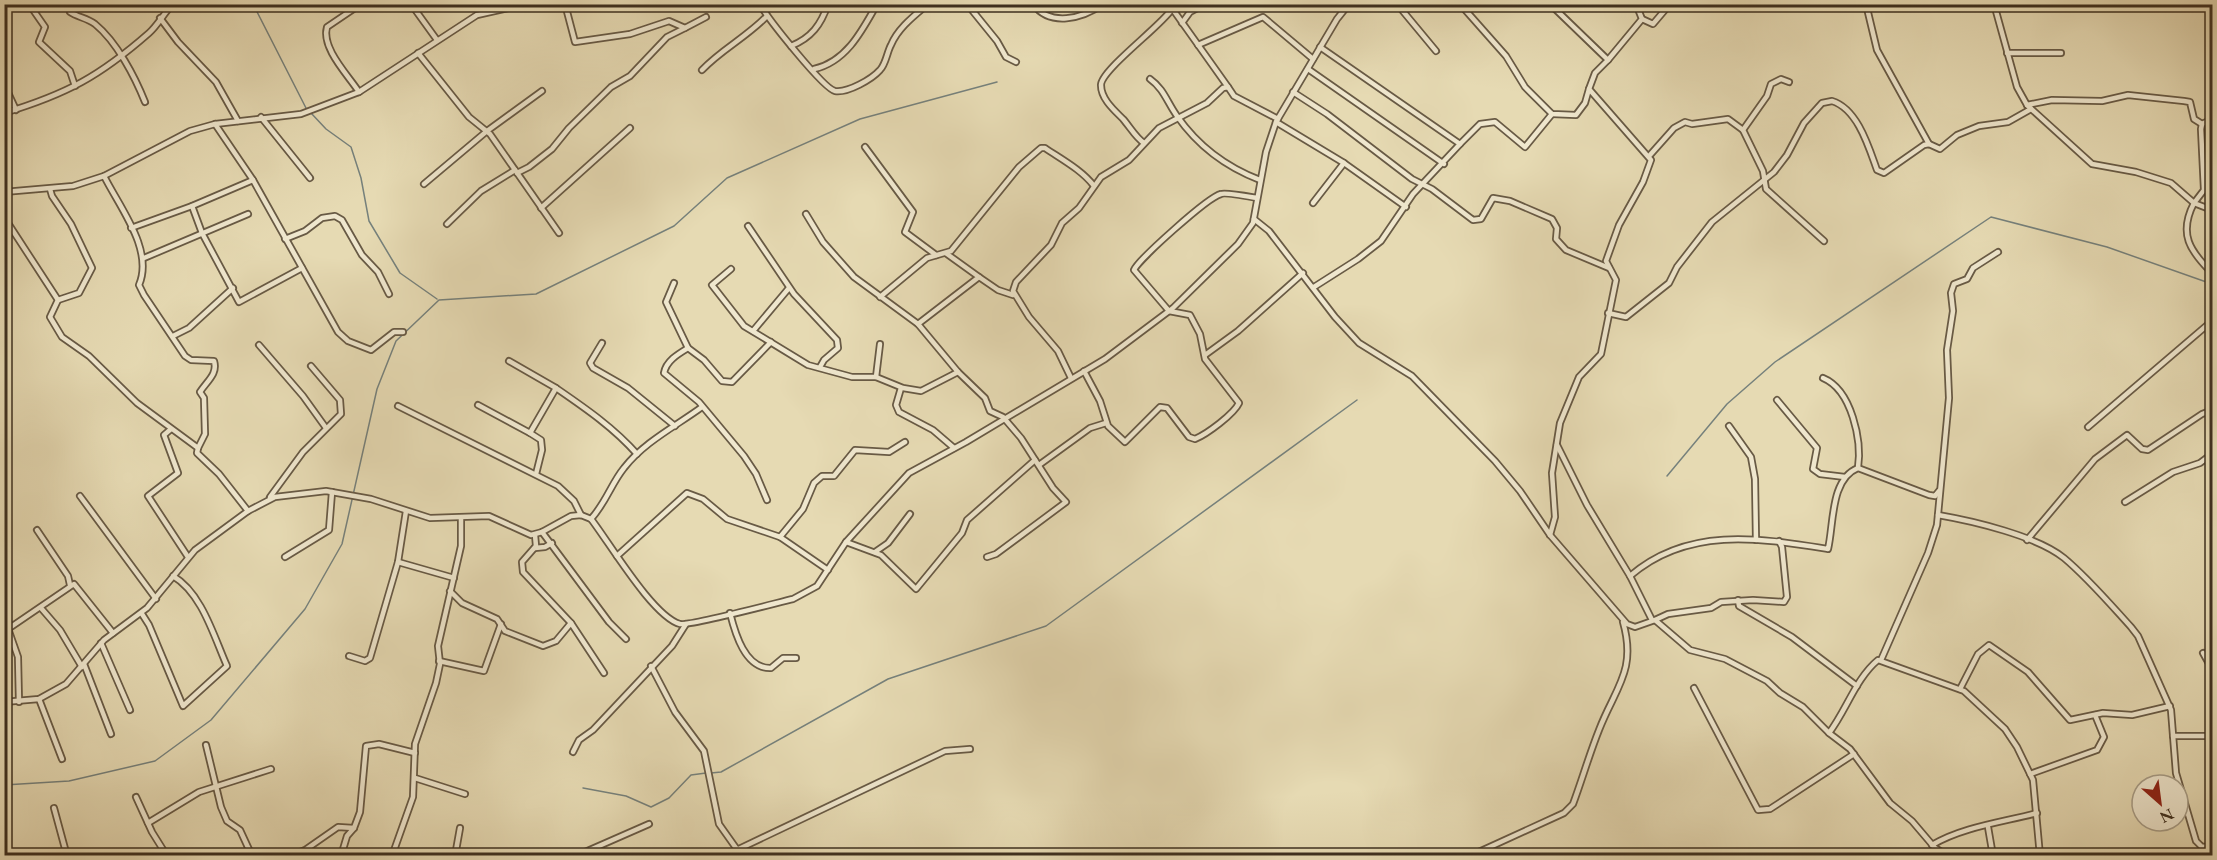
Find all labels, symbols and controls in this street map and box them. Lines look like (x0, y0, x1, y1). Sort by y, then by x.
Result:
north arrow (2130, 773, 2190, 833)
text: N (2156, 803, 2177, 828)

